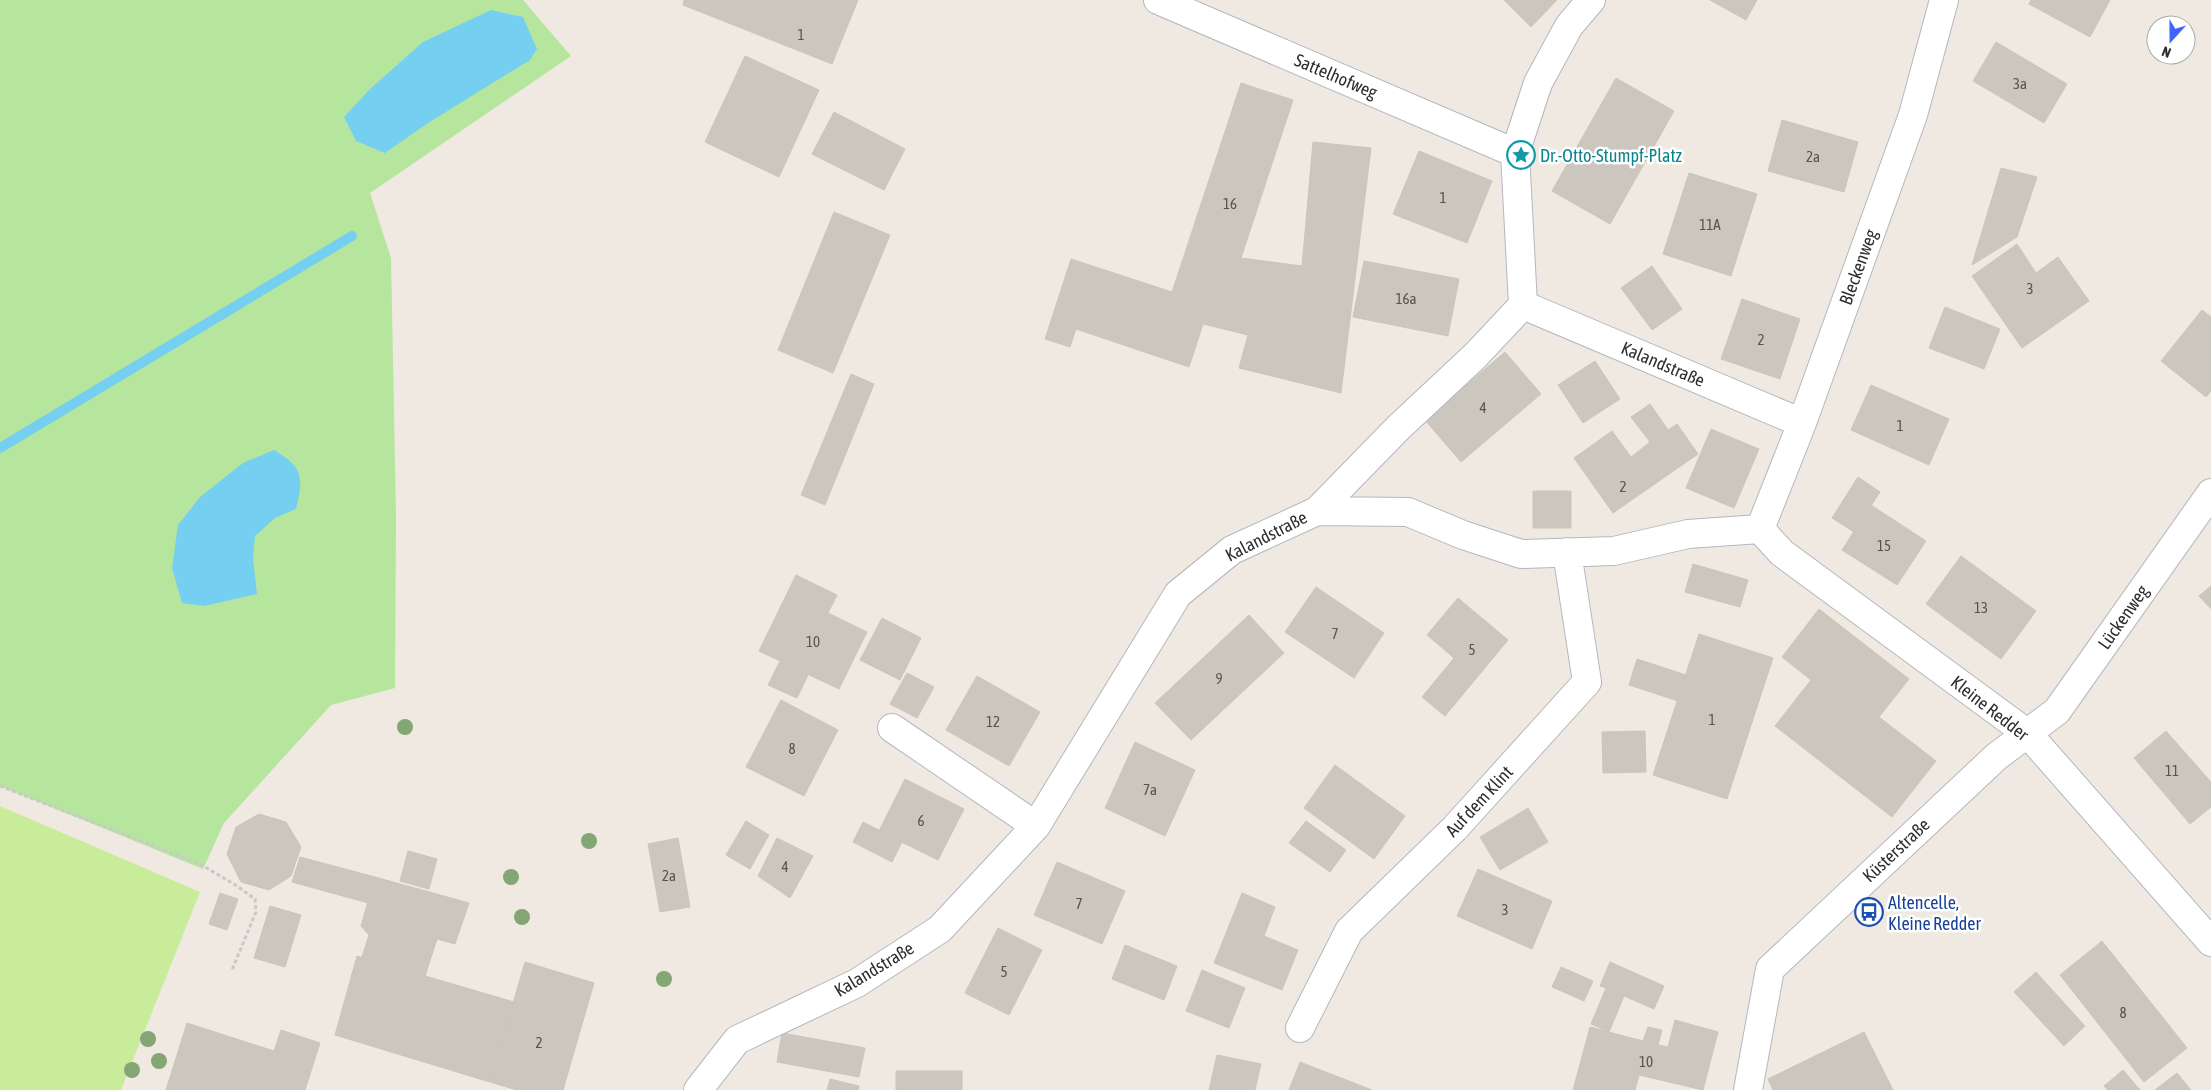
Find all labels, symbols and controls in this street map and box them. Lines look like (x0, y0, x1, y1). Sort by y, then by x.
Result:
north arrow (2146, 15, 2196, 65)
house number: 1 (797, 26, 805, 43)
text: N (2160, 43, 2173, 61)
street label: Sattelhofweg (1292, 49, 1381, 103)
house number: 3a (2013, 75, 2027, 92)
place icon: Dr.-Otto-Stumpf-Platz (1506, 140, 1536, 170)
place label: Dr.-Otto-Stumpf-Platz (1540, 145, 1683, 166)
house number: 2a (1806, 148, 1820, 165)
house number: 1 (1439, 189, 1447, 206)
house number: 16 (1223, 195, 1237, 212)
house number: 11A (1699, 216, 1721, 233)
street label: Bleckenweg (1835, 226, 1881, 308)
house number: 3 (2026, 280, 2034, 297)
house number: 16a (1395, 290, 1417, 307)
house number: 2 (1757, 331, 1765, 348)
street label: Kalandstraße (1618, 337, 1708, 391)
house number: 4 (1479, 399, 1487, 416)
house number: 1 (1896, 417, 1904, 434)
house number: 2 (1619, 478, 1627, 495)
street label: Kalandstraße (1222, 507, 1310, 565)
house number: 15 (1877, 537, 1891, 554)
street label: Lückenweg (2093, 581, 2153, 653)
house number: 13 (1974, 599, 1988, 616)
house number: 7 (1331, 625, 1339, 642)
house number: 10 (806, 633, 820, 650)
house number: 5 (1468, 641, 1476, 658)
house number: 9 (1215, 670, 1223, 687)
street label: Kleine Redder (1947, 671, 2034, 745)
house number: 1 (1708, 711, 1716, 728)
house number: 12 (986, 713, 1000, 730)
house number: 8 (788, 740, 796, 757)
street label: Auf dem Klint (1441, 761, 1517, 841)
house number: 11 (2165, 762, 2179, 779)
house number: 7a (1143, 781, 1157, 798)
house number: 6 (917, 812, 925, 829)
street label: Küsterstraße (1858, 814, 1934, 886)
house number: 4 (781, 858, 789, 875)
house number: 2a (662, 867, 676, 884)
place label: Altencelle, Kleine Redder (1888, 892, 1981, 934)
house number: 7 (1075, 895, 1083, 912)
bus stop icon: Altencelle, Kleine Redder (1854, 897, 1884, 927)
house number: 3 (1501, 901, 1509, 918)
street label: Kalandstraße (831, 937, 917, 1001)
house number: 5 (1000, 963, 1008, 980)
house number: 8 (2119, 1004, 2127, 1021)
house number: 2 (535, 1034, 543, 1051)
house number: 10 (1639, 1053, 1653, 1070)

